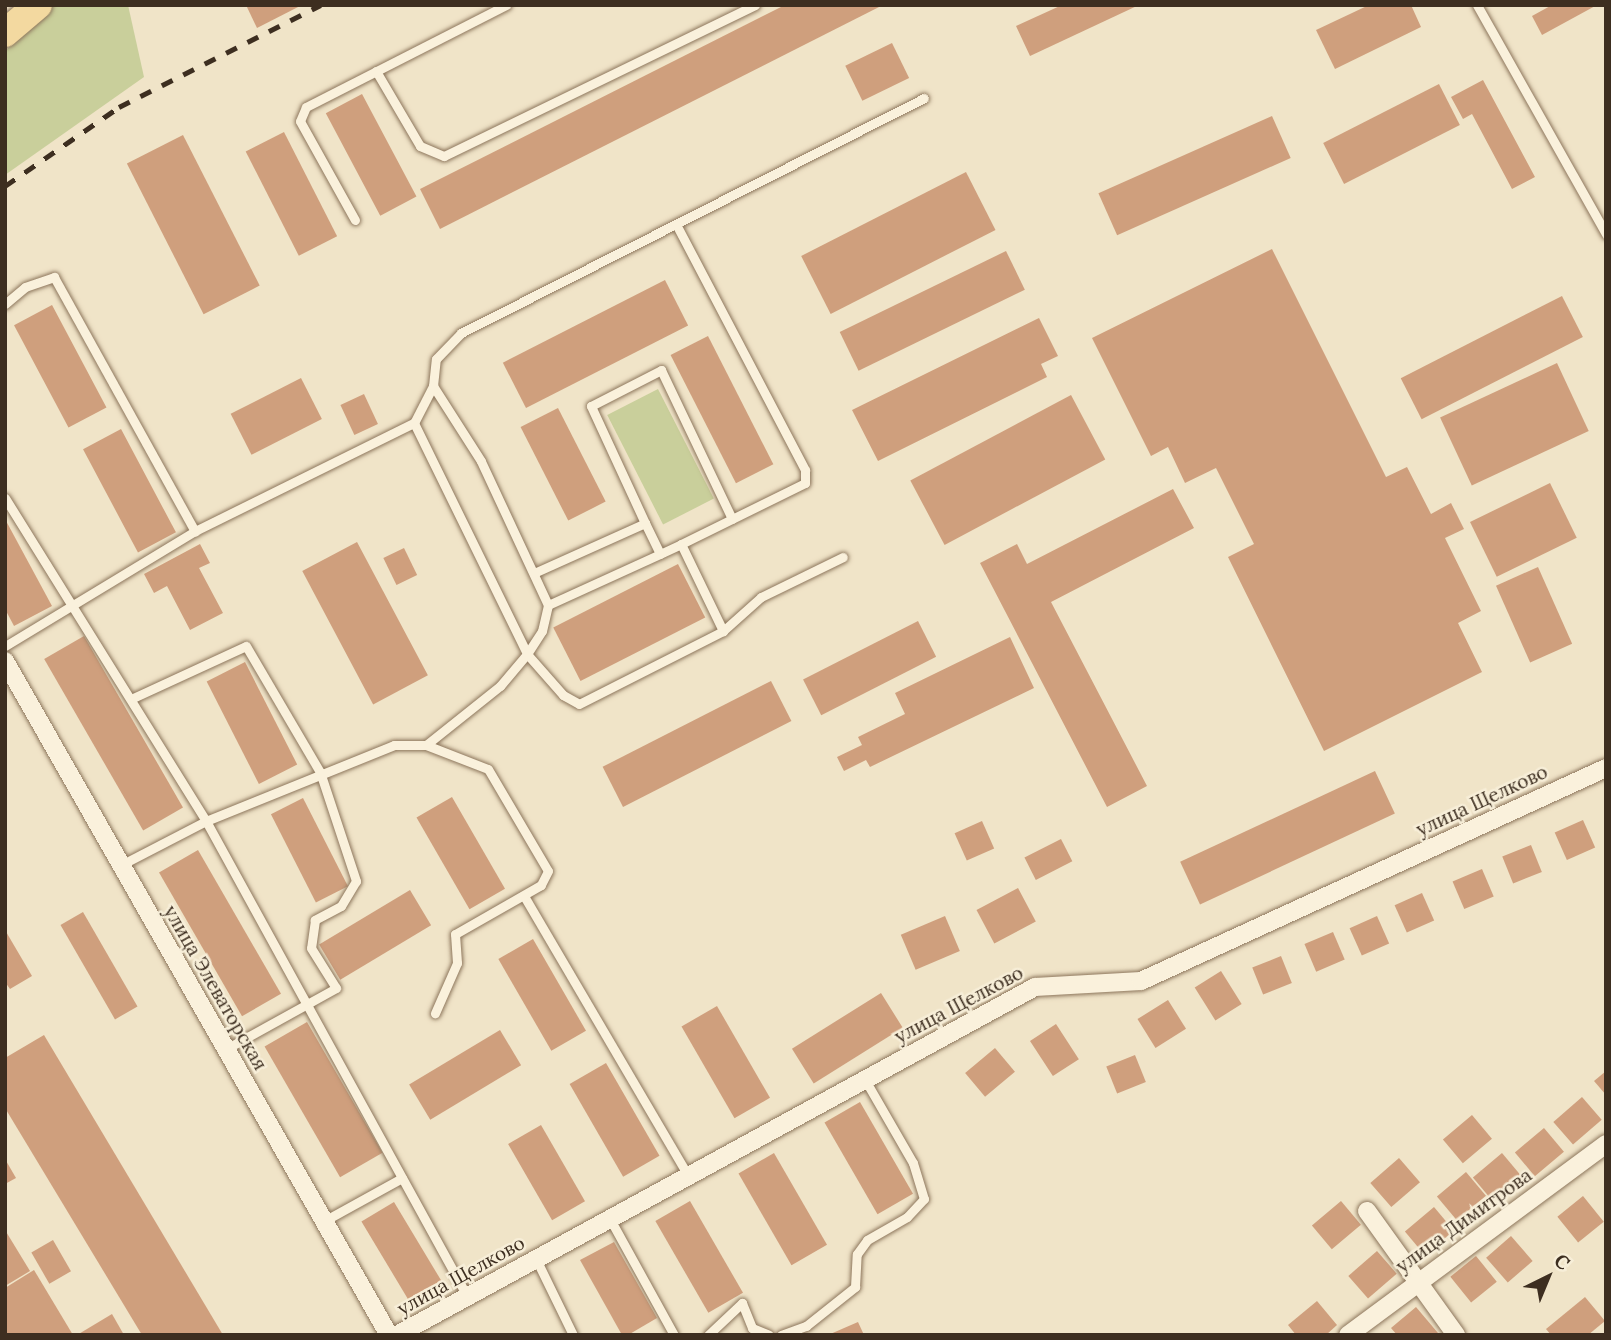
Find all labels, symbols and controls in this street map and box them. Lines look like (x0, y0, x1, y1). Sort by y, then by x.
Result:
street label: улица Щелково (1413, 761, 1551, 841)
street label: улица Элеваторская (159, 902, 271, 1074)
street label: улица Щелково (891, 962, 1027, 1048)
street label: улица Димитрова (1392, 1164, 1536, 1278)
street label: улица Щелково (393, 1232, 529, 1320)
north arrow (1513, 1242, 1583, 1312)
text: С (1549, 1248, 1575, 1275)

